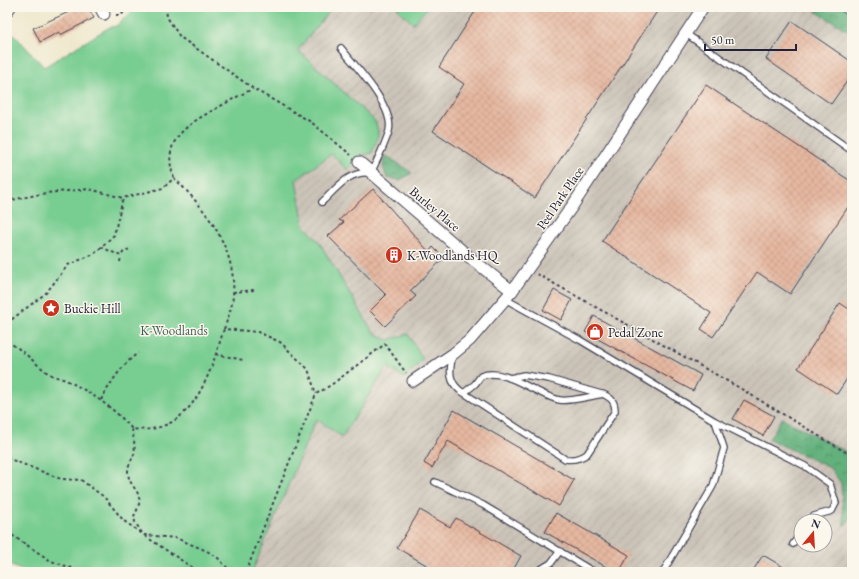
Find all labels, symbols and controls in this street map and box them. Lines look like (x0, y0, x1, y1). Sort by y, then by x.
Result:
scale bar (705, 26, 796, 52)
text: 50 m (711, 32, 735, 48)
street label: Peel Park Place (533, 163, 587, 233)
street label: Burley Place (406, 183, 464, 235)
building icon: K-Woodlands HQ (384, 245, 404, 265)
place label: K-Woodlands HQ (407, 247, 500, 264)
place icon: Buckie Hill (41, 298, 61, 318)
place label: Buckie Hill (64, 300, 121, 317)
park label: K-Woodlands (140, 322, 208, 339)
shop icon: Pedal Zone (585, 322, 605, 342)
place label: Pedal Zone (608, 324, 663, 341)
north arrow (793, 513, 833, 553)
text: N (810, 515, 823, 532)

